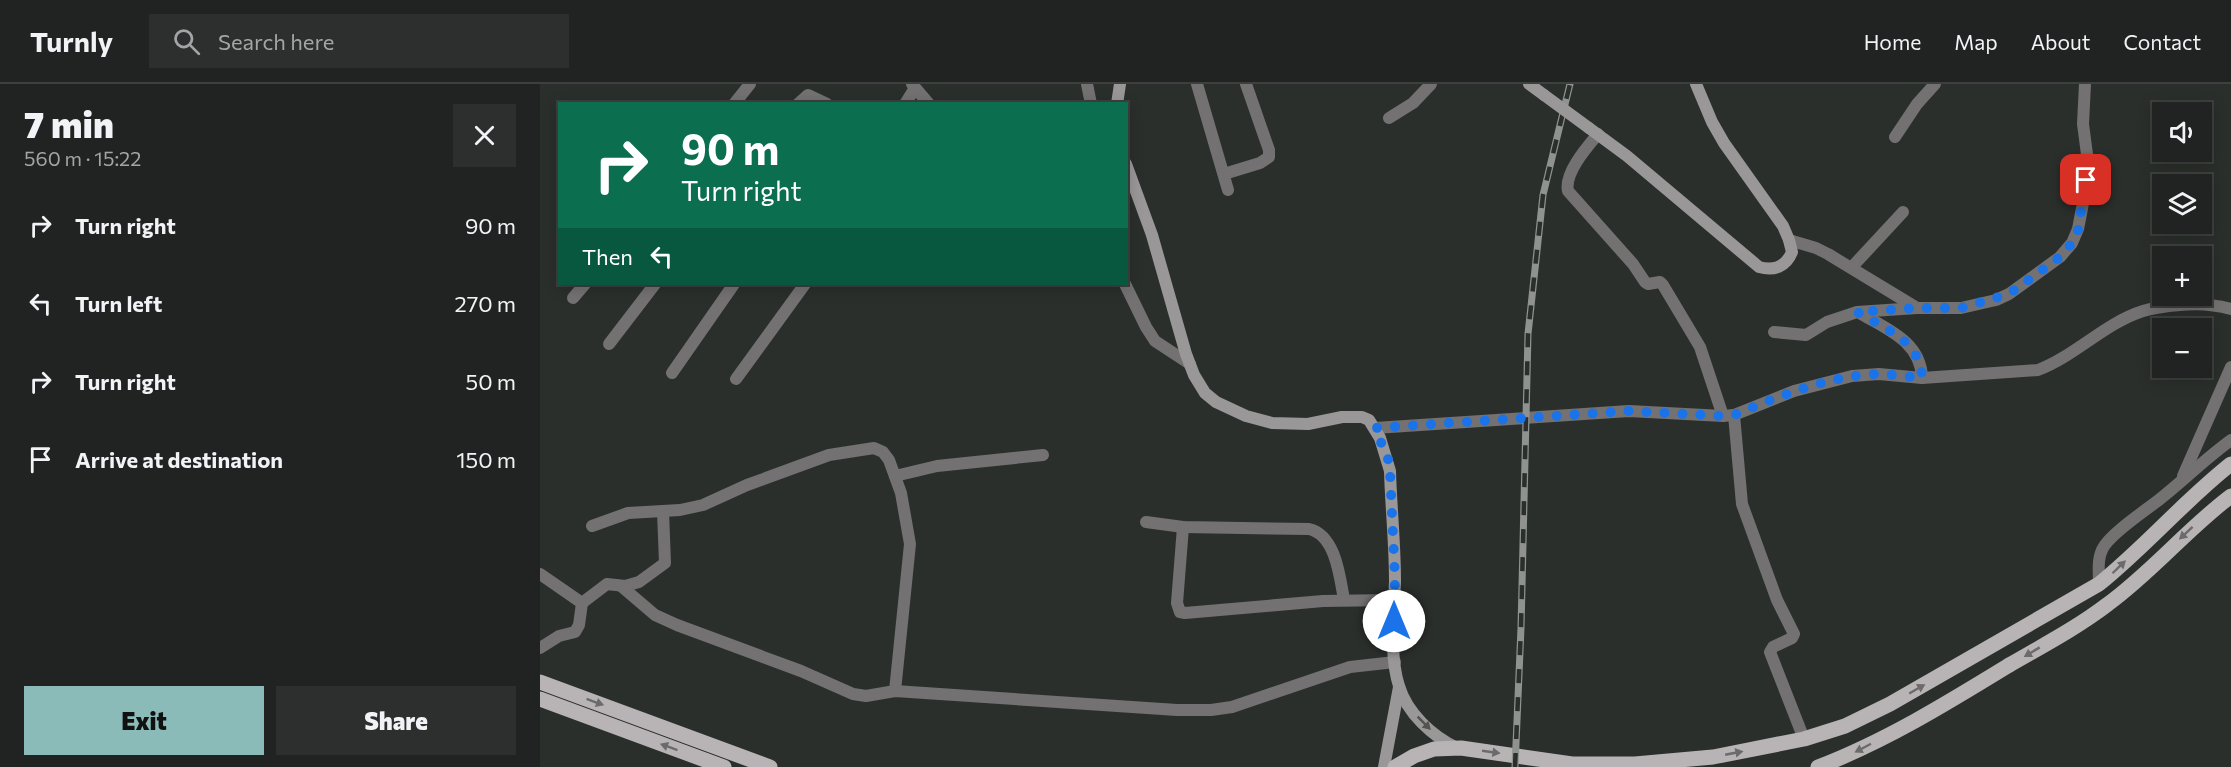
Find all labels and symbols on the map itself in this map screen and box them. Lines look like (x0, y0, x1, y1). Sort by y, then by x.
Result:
pin (2060, 154, 2111, 205)
one-way arrow (2179, 526, 2194, 539)
one-way arrow (2112, 560, 2127, 574)
position arrow (1362, 589, 1426, 653)
one-way arrow (2024, 646, 2040, 657)
one-way arrow (1909, 684, 1926, 694)
one-way arrow (586, 698, 604, 708)
one-way arrow (1416, 716, 1431, 730)
one-way arrow (660, 741, 678, 751)
one-way arrow (1854, 743, 1872, 753)
one-way arrow (1481, 748, 1500, 757)
one-way arrow (1725, 748, 1744, 757)

